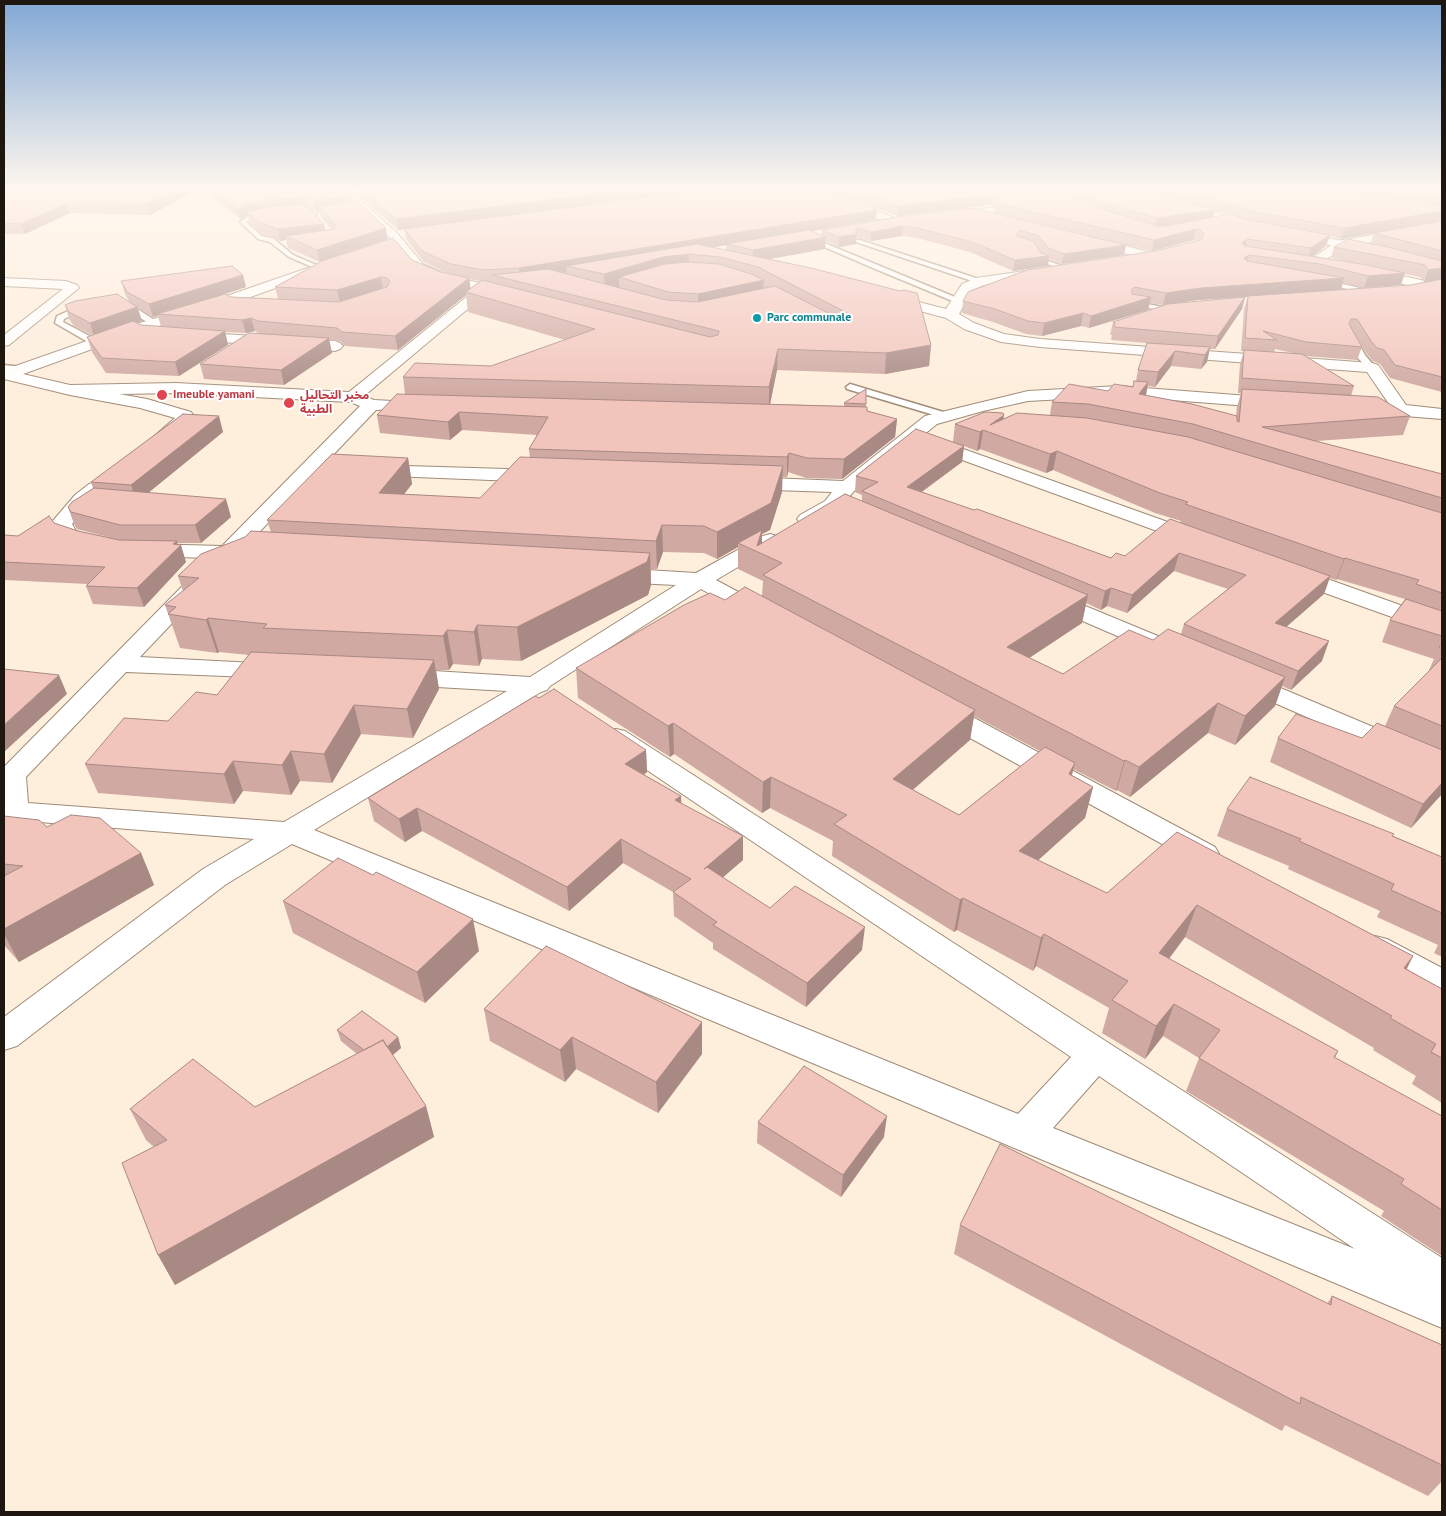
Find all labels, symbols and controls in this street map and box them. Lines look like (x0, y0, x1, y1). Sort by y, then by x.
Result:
place label: Parc communale (767, 311, 851, 325)
marker: Parc communale (751, 312, 763, 324)
marker: Imeuble yamani (155, 388, 169, 402)
place label: Imeuble yamani (173, 388, 255, 402)
place label: مخبر التحاليل الطبية (300, 389, 369, 417)
marker: مخبر التحاليل الطبية (282, 396, 296, 410)

